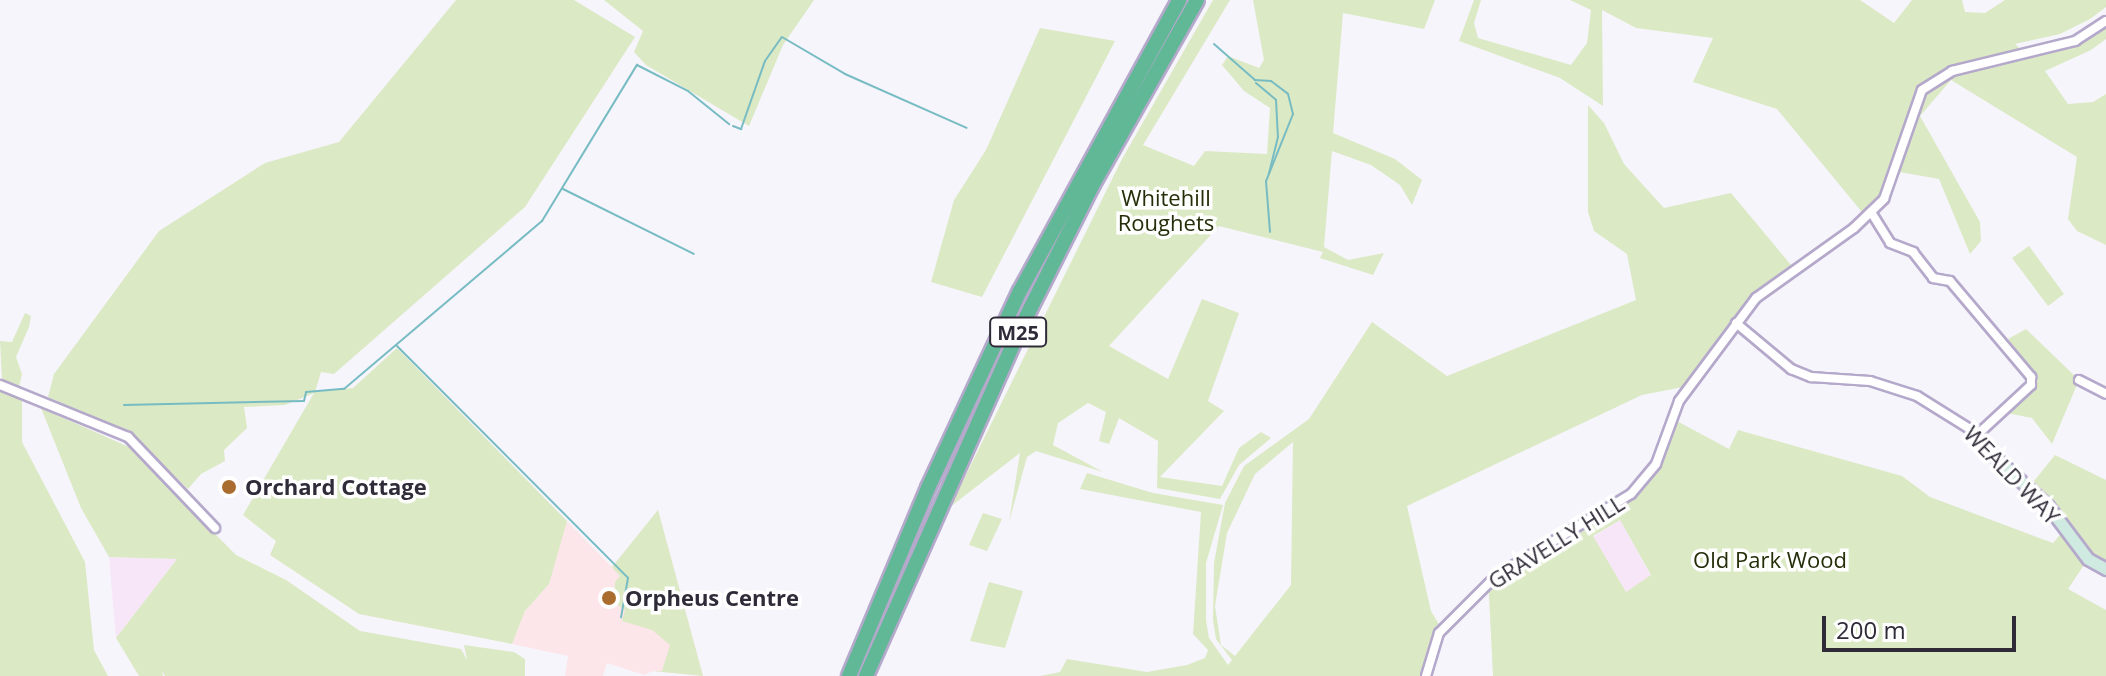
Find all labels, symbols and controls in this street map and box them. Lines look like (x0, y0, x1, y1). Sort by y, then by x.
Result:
park label: Whitehill Roughets (1118, 184, 1214, 236)
road number: M25 (988, 316, 1048, 348)
street label: WEALD WAY (1959, 420, 2065, 530)
place label: Orchard Cottage (245, 474, 427, 500)
marker: Orchard Cottage (220, 478, 238, 496)
street label: GRAVELLY HILL (1483, 490, 1629, 594)
park label: Old Park Wood (1693, 547, 1847, 573)
place label: Orpheus Centre (625, 585, 799, 611)
marker: Orpheus Centre (600, 589, 618, 607)
scale bar (1826, 600, 2020, 650)
text: 200 m (1836, 613, 1906, 646)

